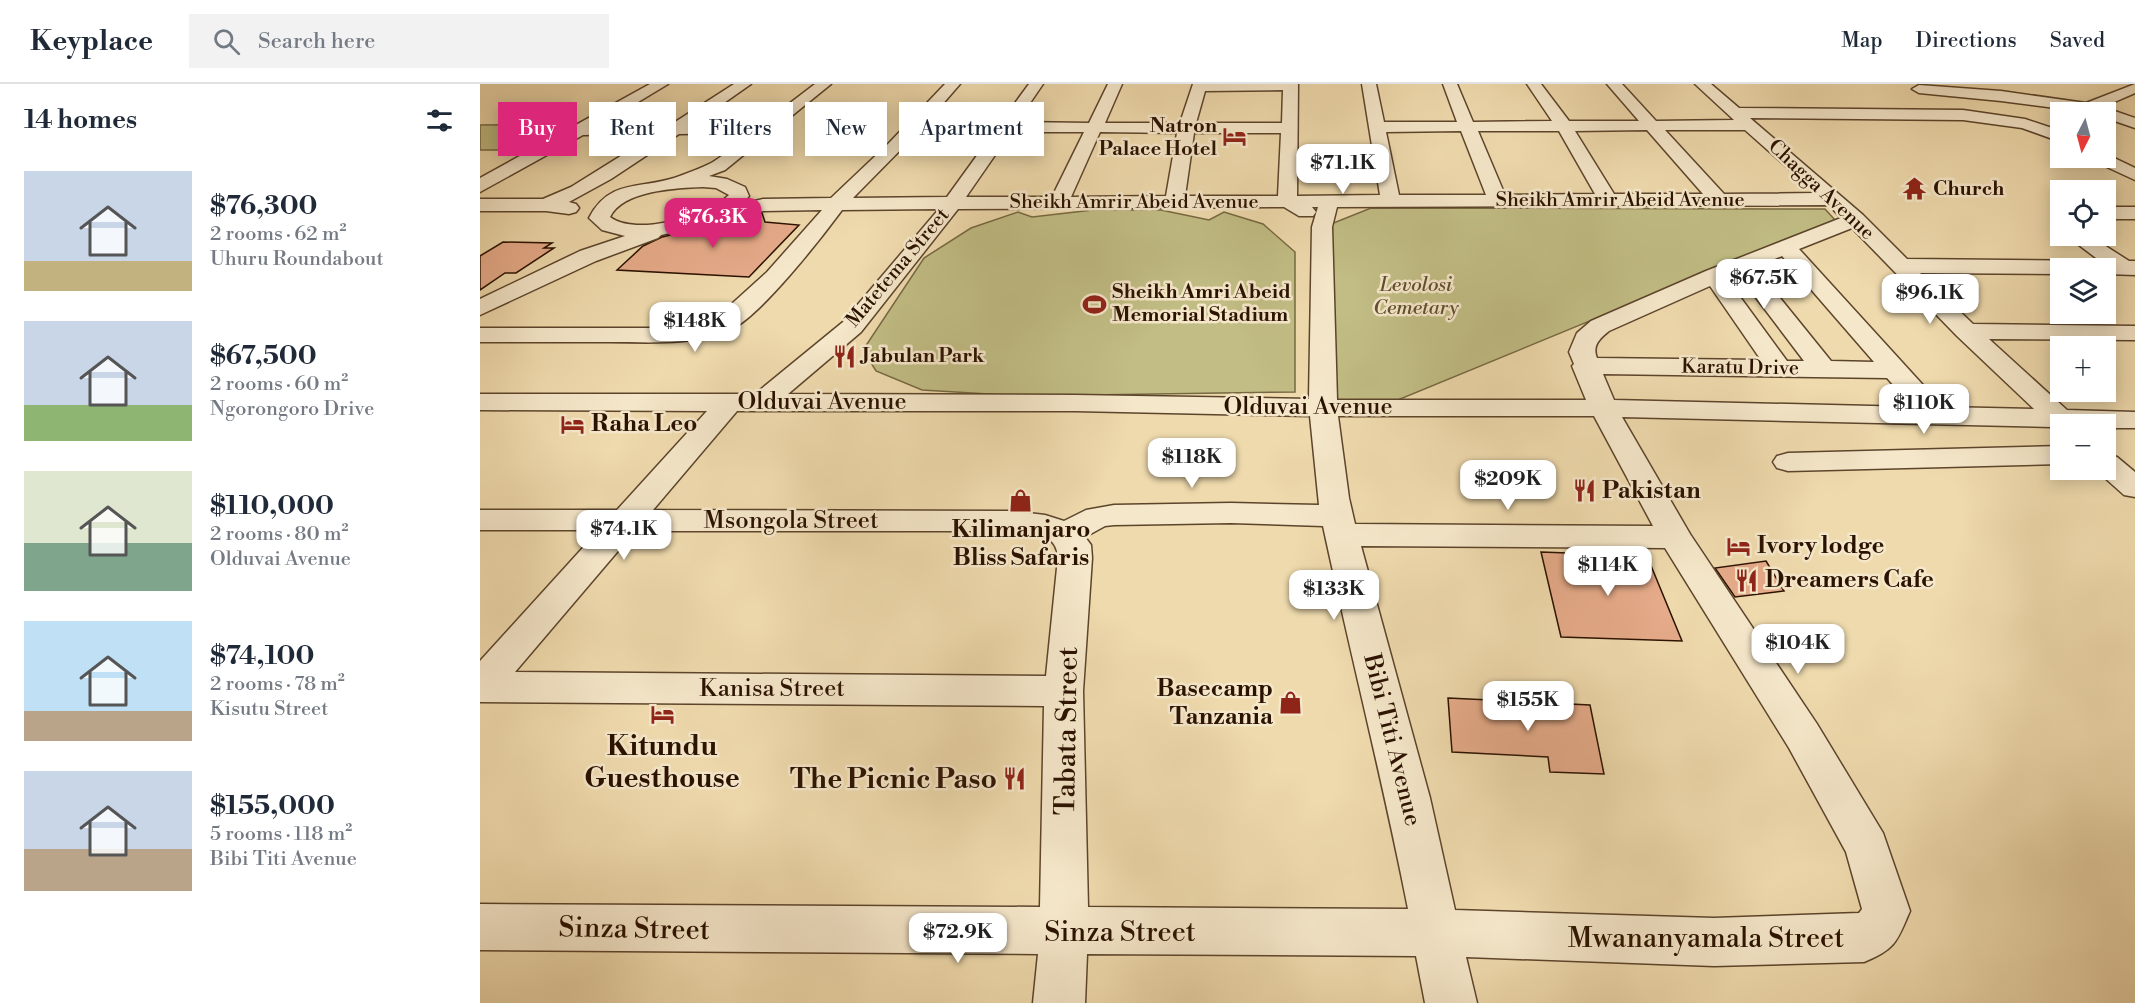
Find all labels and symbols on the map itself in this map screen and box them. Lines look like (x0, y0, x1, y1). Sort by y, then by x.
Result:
north arrow (2050, 102, 2116, 168)
place label: Natron Palace Hotel (1099, 114, 1218, 162)
hotel icon: Natron Palace Hotel (1222, 124, 1248, 150)
street label: Chagga Avenue (1762, 134, 1880, 246)
pin: $71.1K (1294, 144, 1392, 195)
temple icon: Church (1902, 176, 1928, 202)
place label: Church (1933, 177, 2005, 202)
street label: Sheikh Amrir Abeid Avenue (1495, 188, 1745, 213)
street label: Sheikh Amrir Abeid Avenue (1009, 190, 1259, 215)
pin: $76.3K (664, 198, 762, 249)
street label: Matetema Street (841, 203, 955, 333)
pin: $67.5K (1715, 259, 1813, 310)
park label: Levolosi Cemetary (1373, 273, 1459, 321)
pin: $96.1K (1881, 274, 1979, 325)
place label: Sheikh Amri Abeid Memorial Stadium (1112, 280, 1291, 328)
sports icon: Sheikh Amri Abeid Memorial Stadium (1081, 291, 1107, 317)
pin: $148K (653, 302, 737, 353)
restaurant icon: Jabulan Park (831, 343, 857, 369)
place label: Jabulan Park (859, 344, 985, 369)
street label: Karatu Drive (1681, 354, 1799, 382)
pin: $110K (1882, 384, 1966, 435)
street label: Olduvai Avenue (737, 387, 907, 417)
street label: Olduvai Avenue (1223, 392, 1393, 422)
place label: Raha Leo (591, 409, 697, 439)
hotel icon: Raha Leo (560, 411, 586, 437)
pin: $118K (1150, 438, 1234, 489)
pin: $209K (1466, 460, 1550, 511)
place label: Pakistan (1602, 476, 1701, 506)
restaurant icon: Pakistan (1571, 478, 1597, 504)
shop icon: Kilimanjaro Bliss Safaris (1008, 487, 1034, 513)
street label: Msongola Street (704, 506, 879, 536)
pin: $74.1K (575, 510, 673, 561)
place label: Kilimanjaro Bliss Safaris (952, 515, 1090, 573)
place label: Ivory lodge (1757, 531, 1884, 561)
hotel icon: Ivory lodge (1726, 533, 1752, 559)
pin: $114K (1566, 546, 1650, 597)
place label: Dreamers Cafe (1765, 565, 1934, 595)
restaurant icon: Dreamers Cafe (1734, 567, 1760, 593)
pin: $133K (1292, 570, 1376, 621)
pin: $104K (1756, 624, 1840, 675)
street label: Tabata Street (1048, 646, 1086, 816)
street label: Bibi Titi Avenue (1356, 650, 1428, 829)
street label: Kanisa Street (699, 674, 845, 704)
place label: Basecamp Tanzania (1157, 674, 1274, 732)
pin: $155K (1486, 681, 1570, 732)
shop icon: Basecamp Tanzania (1278, 690, 1304, 716)
hotel icon: Kitundu Guesthouse (649, 701, 675, 727)
place label: Kitundu Guesthouse (584, 729, 740, 796)
place label: The Picnic Paso (790, 762, 997, 797)
restaurant icon: The Picnic Paso (1002, 766, 1028, 792)
street label: Sinza Street (558, 910, 710, 948)
pin: $72.9K (909, 913, 1007, 964)
street label: Sinza Street (1044, 915, 1196, 950)
street label: Mwananyamala Street (1568, 921, 1844, 956)

